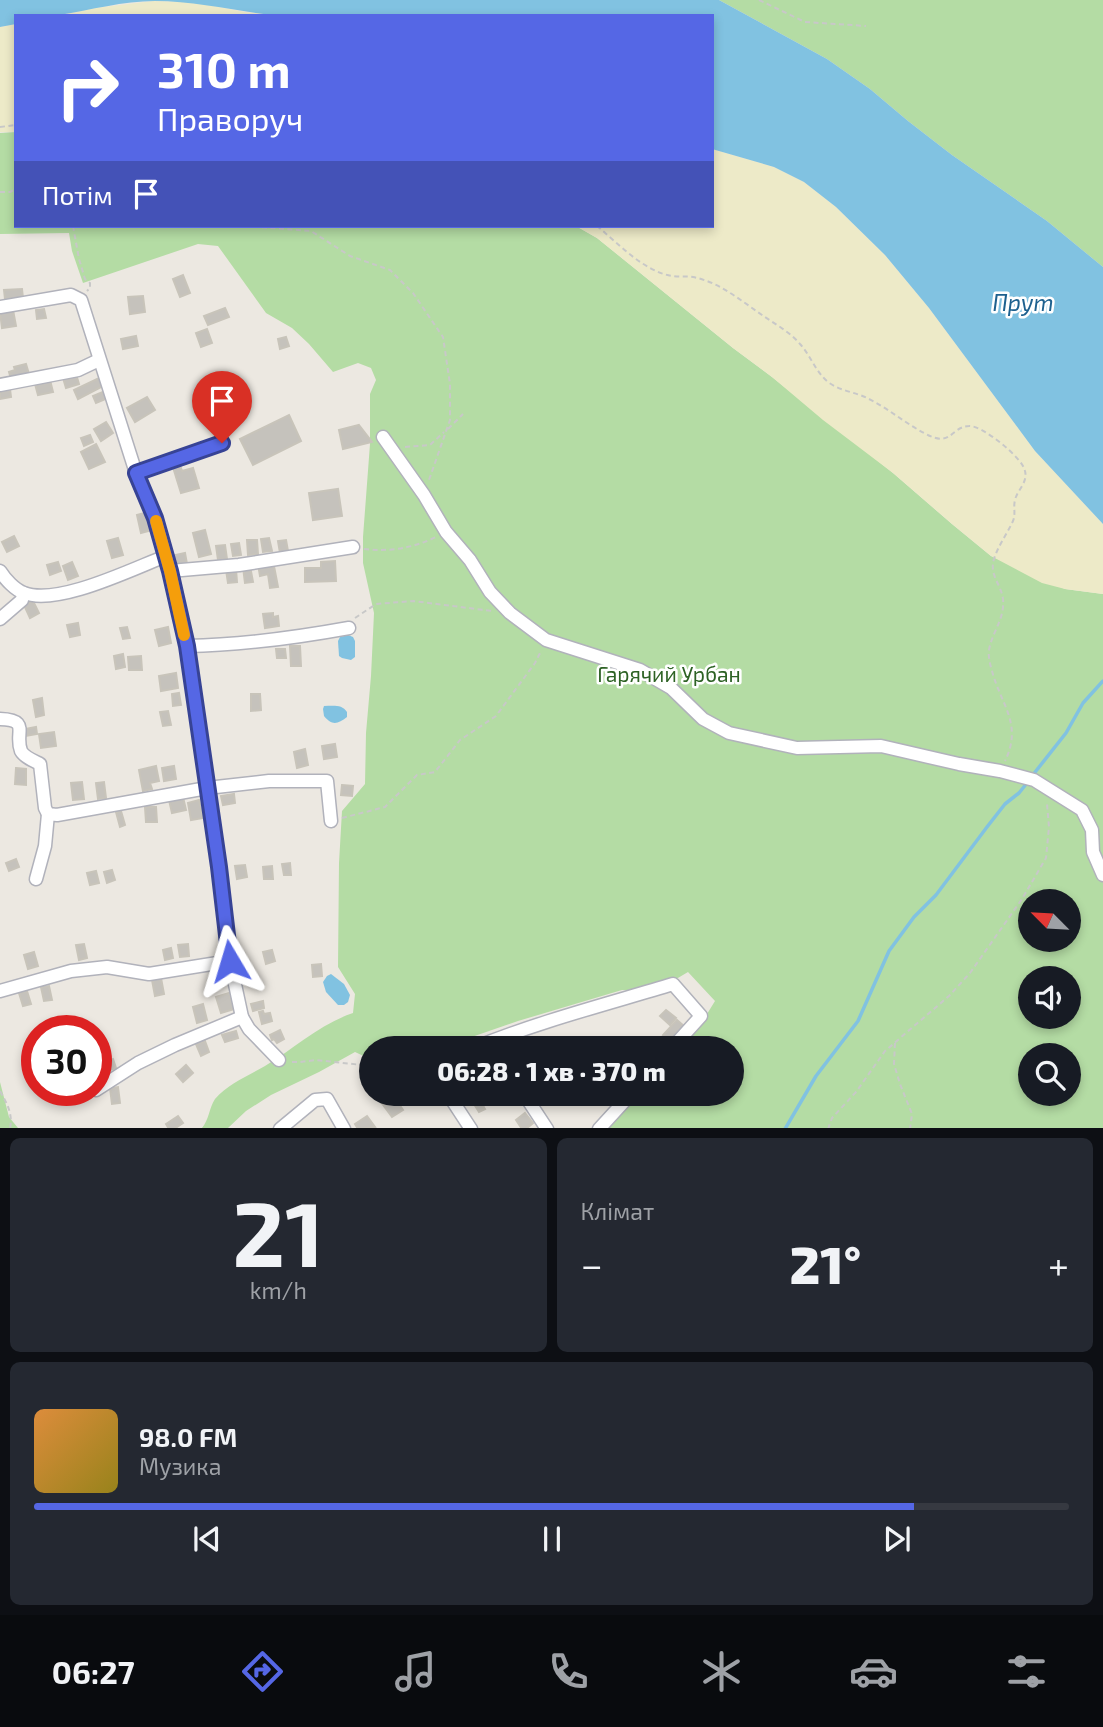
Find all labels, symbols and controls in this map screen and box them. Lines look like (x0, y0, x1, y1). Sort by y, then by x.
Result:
text: 310 m (157, 39, 291, 98)
icon: right (42, 42, 133, 133)
text: Праворуч (157, 99, 303, 137)
icon: arrive (127, 175, 165, 213)
text: Потім (42, 179, 113, 210)
water label: Прут (992, 288, 1054, 316)
pin (192, 371, 252, 443)
icon: arrive (203, 382, 241, 420)
park label: Гарячий Урбан (597, 661, 741, 686)
north arrow (1018, 889, 1082, 952)
map controls (1018, 889, 1081, 1106)
position arrow (193, 924, 267, 998)
button: sound (1018, 966, 1081, 1029)
speed limit sign: 30 (21, 1015, 112, 1106)
button: search (1018, 1043, 1081, 1106)
text: 06:28 · 1 хв · 370 m (437, 1055, 666, 1086)
text: 21 (232, 1176, 324, 1285)
text: Клімат (581, 1197, 654, 1225)
text: 21° (790, 1232, 861, 1294)
text: − (581, 1241, 603, 1287)
text: + (1048, 1241, 1069, 1287)
text: km/h (250, 1276, 307, 1304)
text: 98.0 FM (139, 1421, 237, 1452)
text: Музика (139, 1452, 221, 1480)
icon: previous (188, 1520, 226, 1558)
icon: pause (533, 1520, 571, 1558)
icon: next (878, 1520, 916, 1558)
icon: directions (238, 1647, 287, 1696)
icon: music (391, 1647, 440, 1696)
icon: phone (544, 1647, 593, 1696)
icon: climate (697, 1647, 746, 1696)
icon: car (849, 1647, 898, 1696)
icon: filters (1002, 1647, 1051, 1696)
text: 06:27 (52, 1652, 135, 1690)

